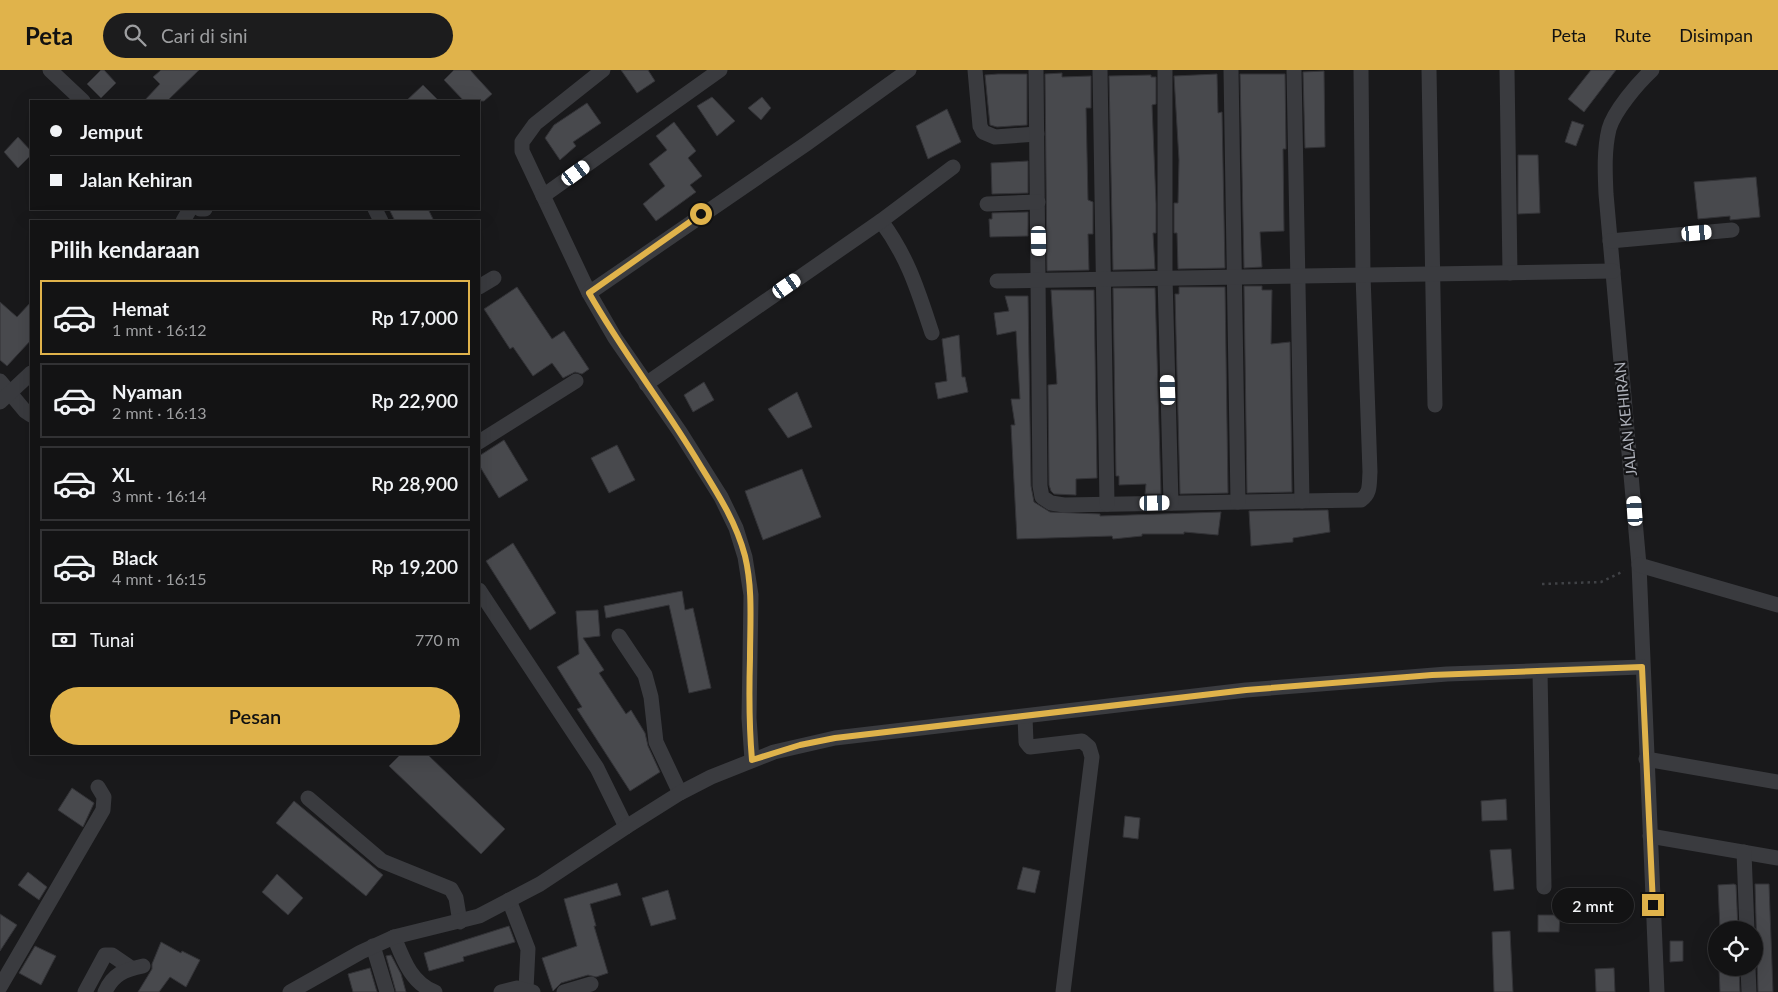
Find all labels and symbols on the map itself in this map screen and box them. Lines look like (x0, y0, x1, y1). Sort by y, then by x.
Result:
car (559, 158, 592, 188)
route start (690, 203, 712, 225)
car (1681, 224, 1712, 242)
car (1031, 226, 1046, 256)
car (770, 271, 803, 301)
street label: JALAN KEHIRAN (1610, 361, 1640, 477)
car (1159, 375, 1176, 405)
car (1139, 495, 1170, 511)
car (1626, 496, 1643, 526)
callout: 2 mnt (1553, 888, 1636, 922)
route end (1642, 894, 1664, 916)

